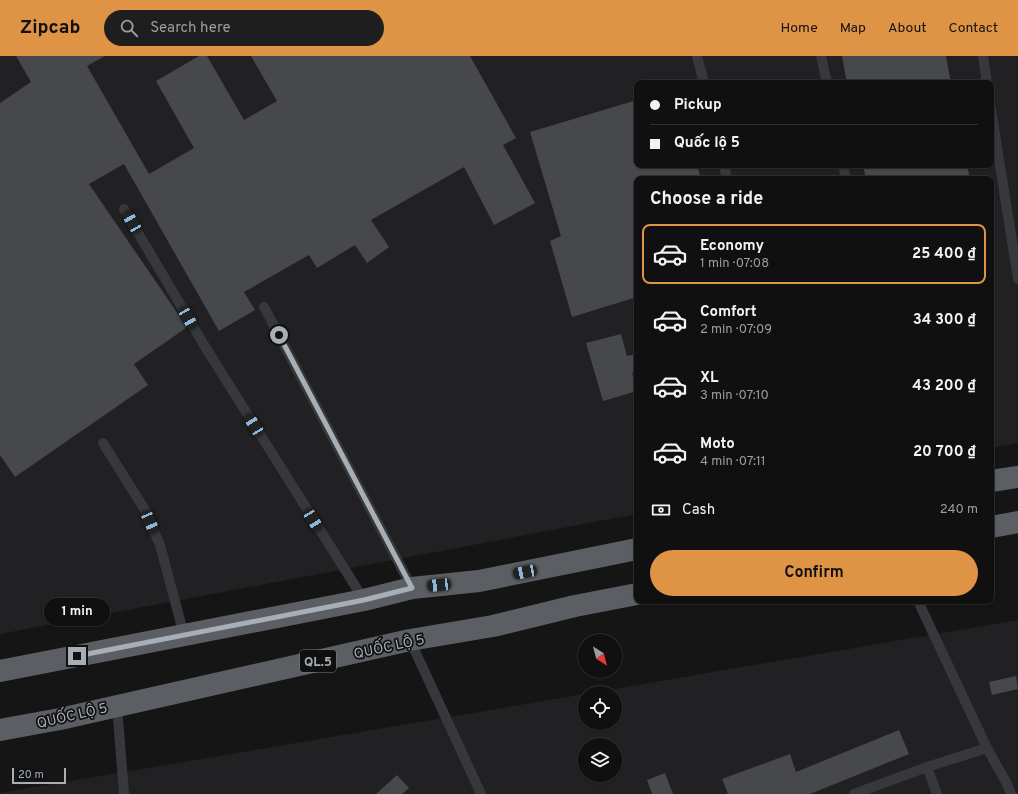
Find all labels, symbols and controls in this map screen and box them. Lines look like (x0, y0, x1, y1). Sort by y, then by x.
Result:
search box (104, 10, 384, 46)
text: Zipcab (20, 16, 80, 40)
icon: search (118, 17, 140, 39)
text: Search here (150, 19, 231, 38)
text: Home (781, 20, 818, 37)
text: Map (840, 20, 866, 37)
text: About (888, 20, 927, 37)
text: Contact (949, 20, 998, 37)
text: Pickup (674, 96, 722, 115)
text: Quốc lộ 5 (674, 134, 740, 153)
text: Choose a ride (650, 188, 763, 211)
car (121, 209, 143, 235)
icon: car (652, 236, 688, 272)
text: Economy (700, 237, 764, 256)
text: 25 400 ₫ (912, 245, 976, 264)
text: 1 min · 07:08 (700, 256, 769, 272)
icon: car (652, 302, 688, 338)
text: Comfort (700, 303, 757, 322)
car (177, 305, 199, 331)
text: 34 300 ₫ (913, 311, 976, 330)
text: 2 min · 07:09 (700, 322, 772, 338)
route start (270, 326, 288, 344)
icon: car (652, 368, 688, 404)
text: XL (700, 369, 718, 388)
text: 43 200 ₫ (912, 377, 976, 396)
text: 3 min · 07:10 (700, 388, 769, 404)
car (243, 412, 265, 438)
icon: car (652, 434, 688, 470)
text: Moto (700, 435, 735, 454)
text: 20 700 ₫ (913, 443, 976, 462)
text: 4 min · 07:11 (700, 454, 766, 470)
icon: cash (650, 499, 672, 521)
text: Cash (682, 501, 715, 520)
text: 240 m (940, 502, 978, 518)
car (302, 507, 324, 533)
car (140, 509, 160, 535)
button: Confirm (650, 550, 978, 596)
car (512, 564, 538, 580)
car (426, 578, 452, 592)
callout: 1 min (44, 598, 110, 626)
text: 1 min (61, 604, 93, 620)
street label: QUỐC LỘ 5 (352, 629, 426, 663)
north arrow (578, 634, 622, 678)
map controls (578, 634, 622, 782)
route end (68, 647, 86, 665)
road number: QL.5 (300, 650, 336, 672)
button: locate (578, 686, 622, 730)
street label: QUỐC LỘ 5 (35, 697, 109, 733)
button: layers (578, 738, 622, 782)
scale bar (12, 766, 66, 785)
text: 20 m (18, 768, 44, 782)

